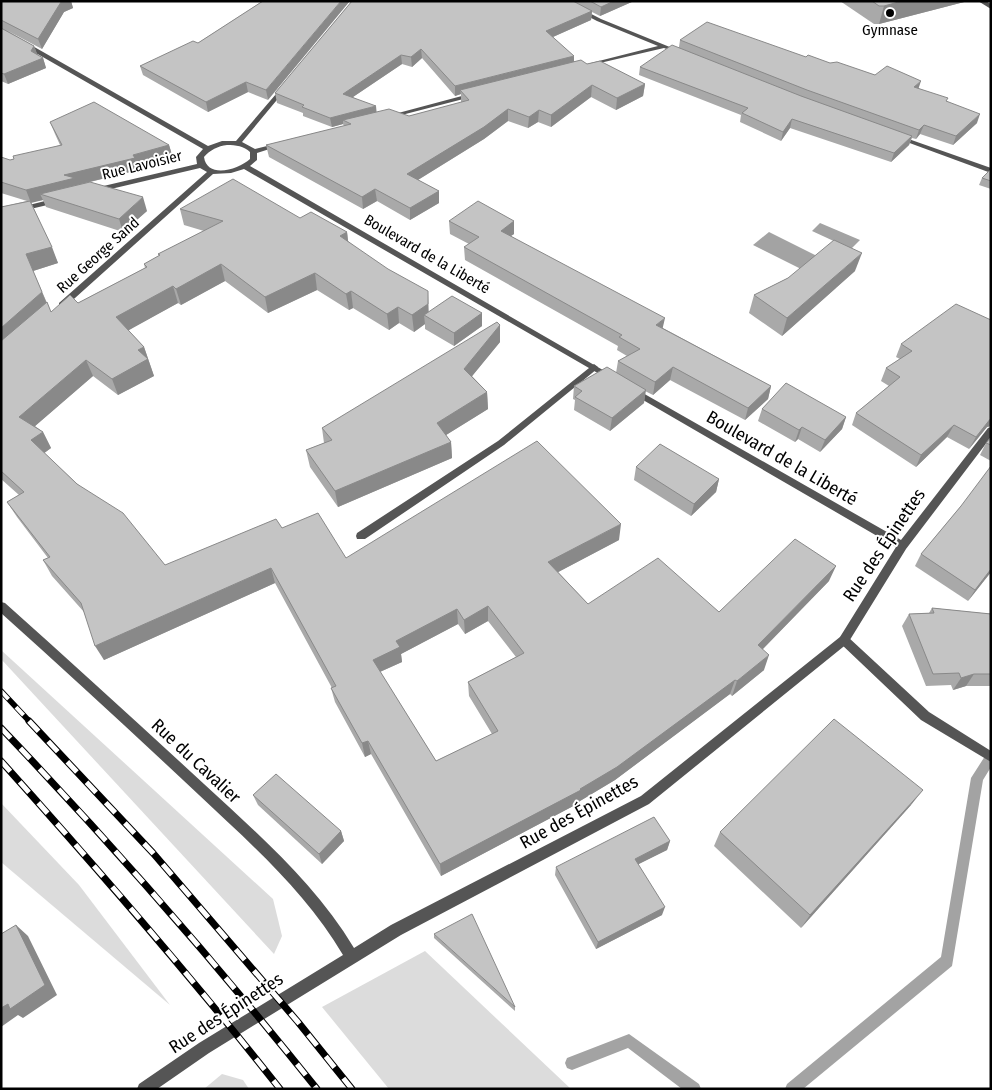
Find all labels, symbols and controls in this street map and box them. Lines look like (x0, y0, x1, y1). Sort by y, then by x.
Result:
marker: Gymnase (884, 7, 896, 19)
place label: Gymnase (862, 21, 918, 39)
street label: Rue Lavoisier (100, 146, 185, 184)
street label: Boulevard de la Liberté (361, 211, 493, 297)
street label: Rue George Sand (53, 213, 143, 297)
street label: Boulevard de la Liberté (703, 406, 862, 510)
street label: Rue des Épinettes (837, 483, 930, 606)
street label: Rue du Cavalier (147, 714, 246, 808)
street label: Rue des Épinettes (516, 769, 642, 854)
street label: Rue des Épinettes (164, 967, 287, 1058)

